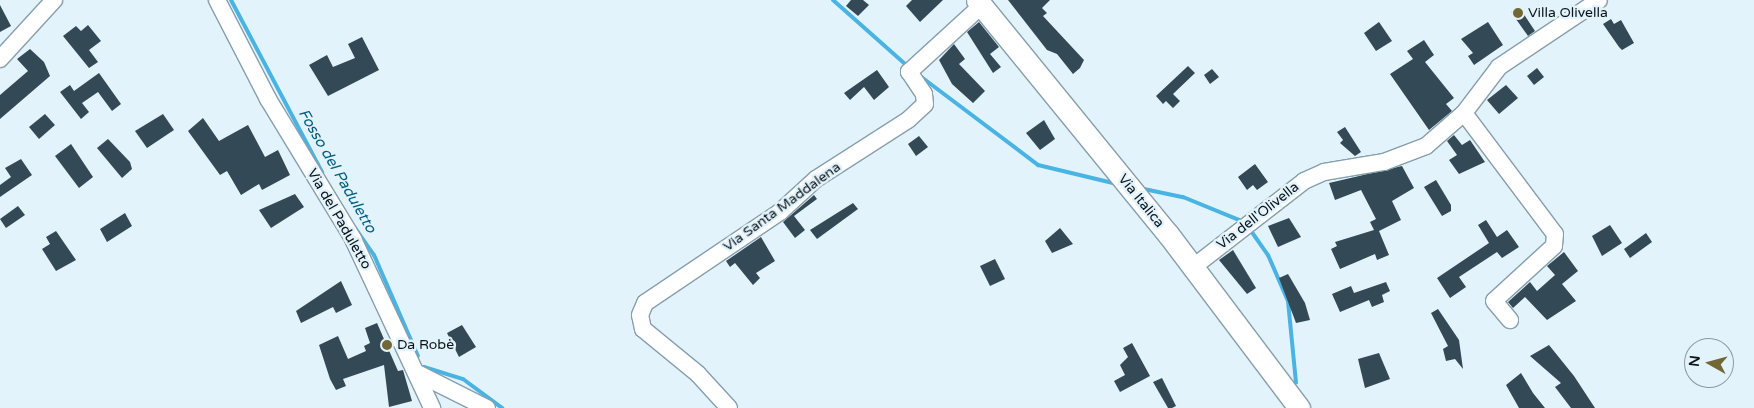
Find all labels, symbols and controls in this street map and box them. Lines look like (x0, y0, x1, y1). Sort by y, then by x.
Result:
place label: Villa Olivella (1528, 5, 1608, 21)
marker: Villa Olivella (1512, 7, 1524, 19)
water label: Fosso del Paduletto (294, 106, 380, 236)
street label: Via Santa Maddalena (720, 159, 844, 255)
street label: Via del Paduletto (303, 166, 375, 272)
street label: Via Italica (1114, 171, 1168, 231)
street label: Via dell'Olivella (1214, 179, 1302, 253)
place label: Da Robè (397, 337, 454, 353)
north arrow (1684, 338, 1734, 388)
marker: Da Robè (381, 339, 393, 351)
text: N (1685, 355, 1704, 368)

